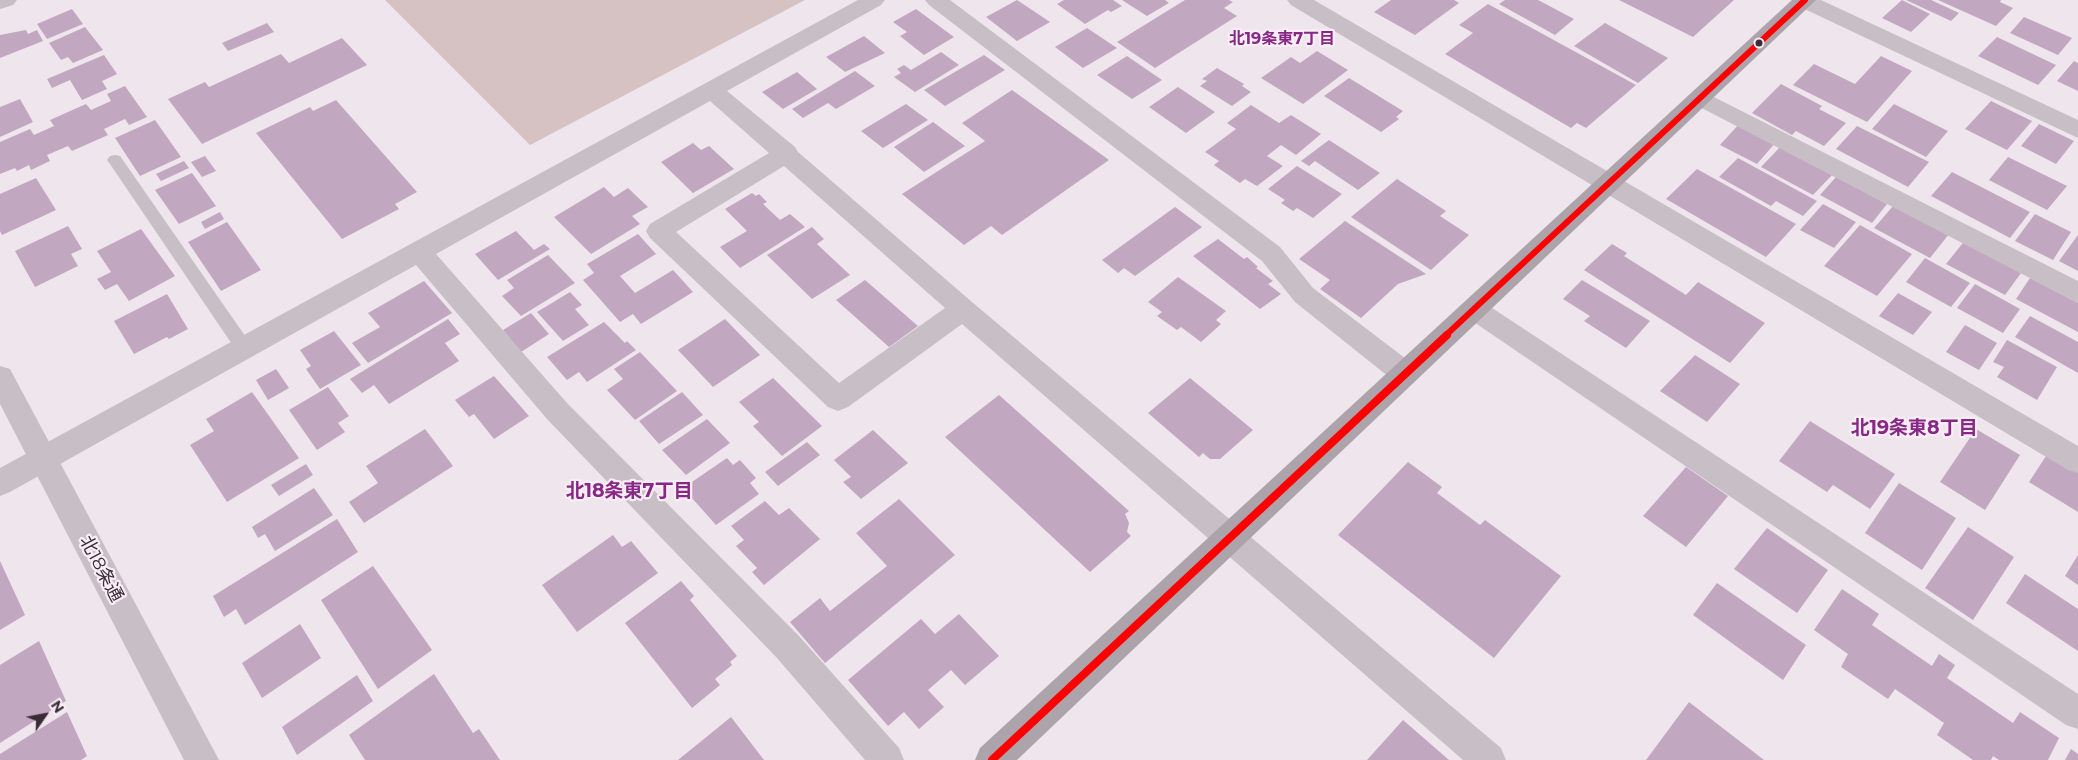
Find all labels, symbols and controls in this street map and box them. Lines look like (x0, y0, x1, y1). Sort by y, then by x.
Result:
district label: 北19条東7丁目 (1229, 29, 1335, 49)
unlabelled marker (1754, 38, 1764, 48)
district label: 北19条東8丁目 (1850, 417, 1978, 439)
district label: 北18条東7丁目 (566, 480, 692, 502)
street label: 北18条通 (75, 532, 127, 606)
north arrow (20, 690, 70, 740)
text: N (47, 697, 68, 716)

